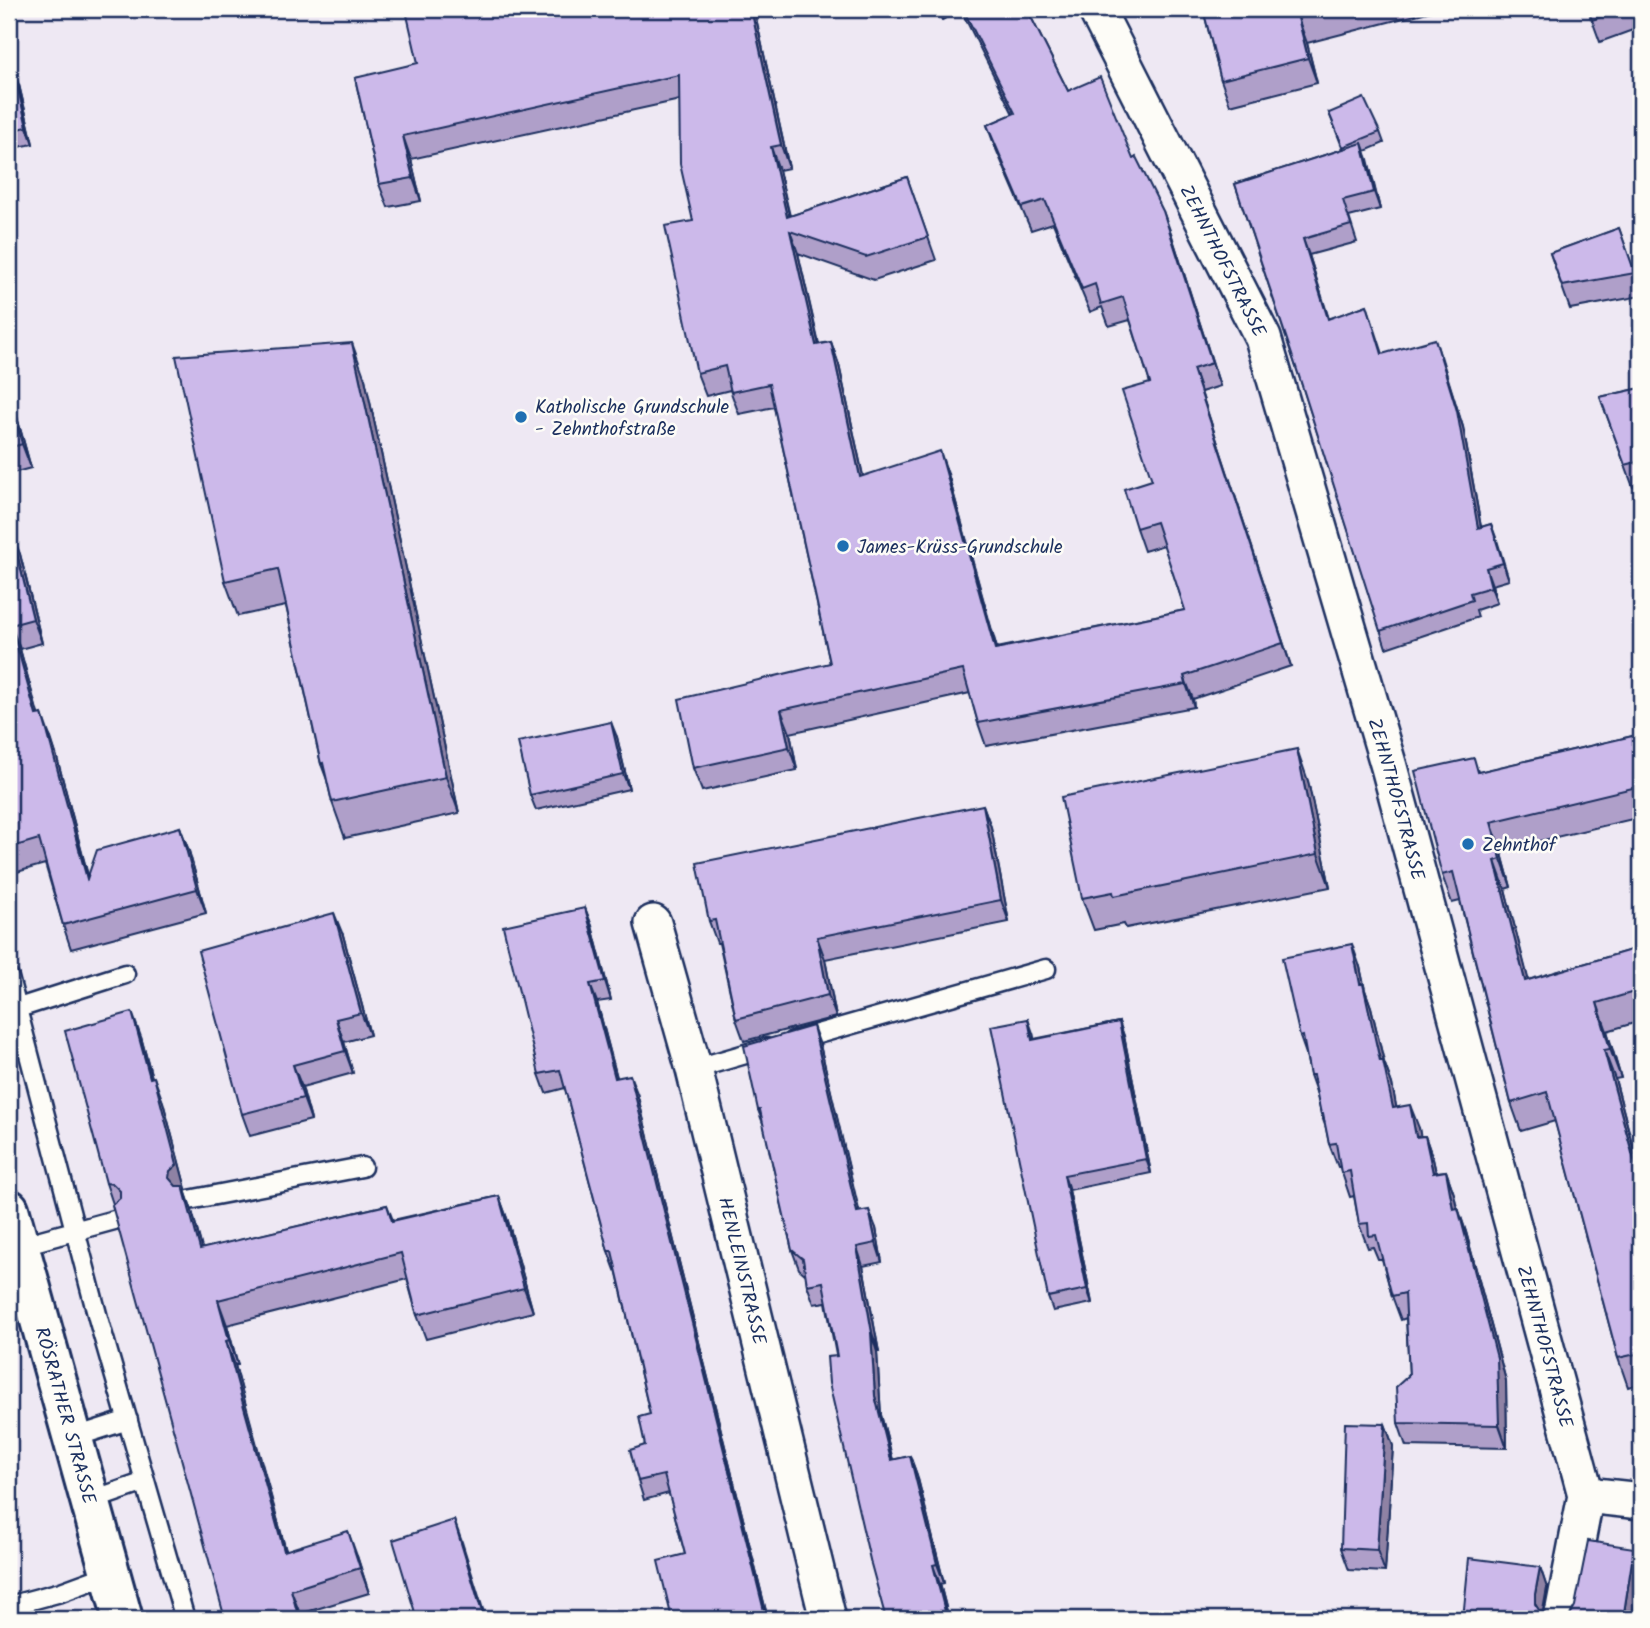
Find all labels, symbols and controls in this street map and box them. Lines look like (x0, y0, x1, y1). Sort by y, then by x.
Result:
street label: ZEHNTHOFSTRASSE (1171, 180, 1273, 344)
place label: Katholische Grundschule - Zehnthofstraße (535, 393, 730, 445)
marker: Katholische Grundschule - Zehnthofstraße (513, 409, 529, 425)
place label: James-Krüss-Grundschule (857, 533, 1063, 563)
marker: James-Krüss-Grundschule (835, 538, 851, 554)
street label: ZEHNTHOFSTRASSE (1358, 715, 1432, 885)
place label: Zehnthof (1482, 831, 1558, 861)
marker: Zehnthof (1460, 836, 1476, 852)
street label: HENLEINSTRASSE (709, 1194, 774, 1349)
street label: ZEHNTHOFSTRASSE (1507, 1262, 1580, 1432)
street label: RÖSRATHER STRASSE (25, 1324, 104, 1509)

